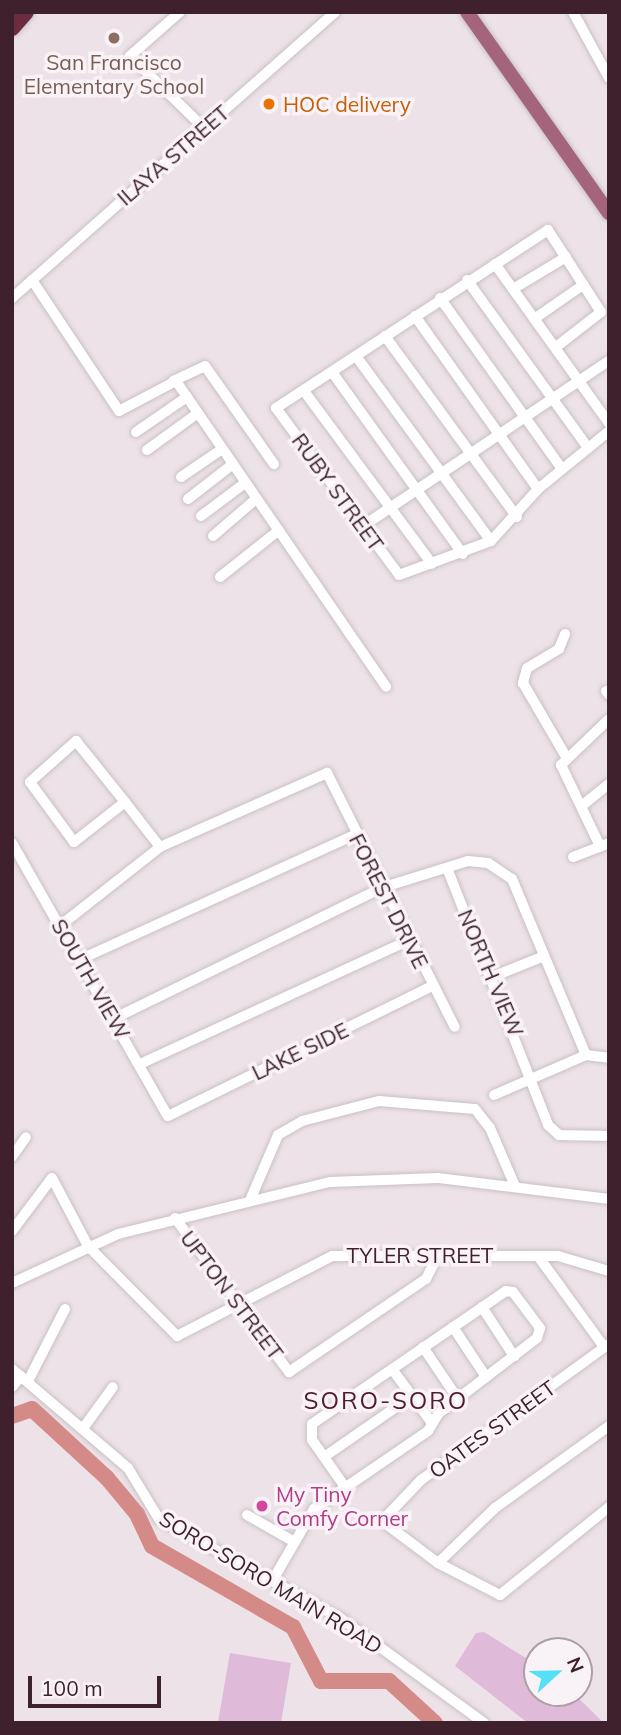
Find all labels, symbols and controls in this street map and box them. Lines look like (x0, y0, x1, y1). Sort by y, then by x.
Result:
marker: San Francisco Elementary School (106, 30, 122, 46)
place label: San Francisco Elementary School (24, 49, 204, 99)
place label: HOC delivery (283, 91, 411, 117)
marker: HOC delivery (261, 96, 277, 112)
street label: ILAYA STREET (112, 100, 234, 210)
street label: RUBY STREET (287, 428, 389, 556)
street label: FOREST DRIVE (344, 829, 434, 973)
street label: NORTH VIEW (453, 906, 529, 1040)
street label: SOUTH VIEW (46, 914, 136, 1044)
street label: LAKE SIDE (248, 1017, 352, 1085)
street label: UPTON STREET (175, 1226, 289, 1364)
street label: TYLER STREET (347, 1242, 493, 1268)
street label: OATES STREET (424, 1375, 560, 1483)
district label: SORO-SORO (305, 1387, 467, 1415)
place label: My Tiny Comfy Corner (276, 1481, 408, 1531)
marker: My Tiny Comfy Corner (254, 1498, 270, 1514)
street label: SORO-SORO MAIN ROAD (155, 1505, 387, 1659)
north arrow (523, 1637, 593, 1707)
text: N (562, 1654, 589, 1676)
scale bar (32, 1662, 164, 1706)
text: 100 m (41, 1675, 103, 1701)

